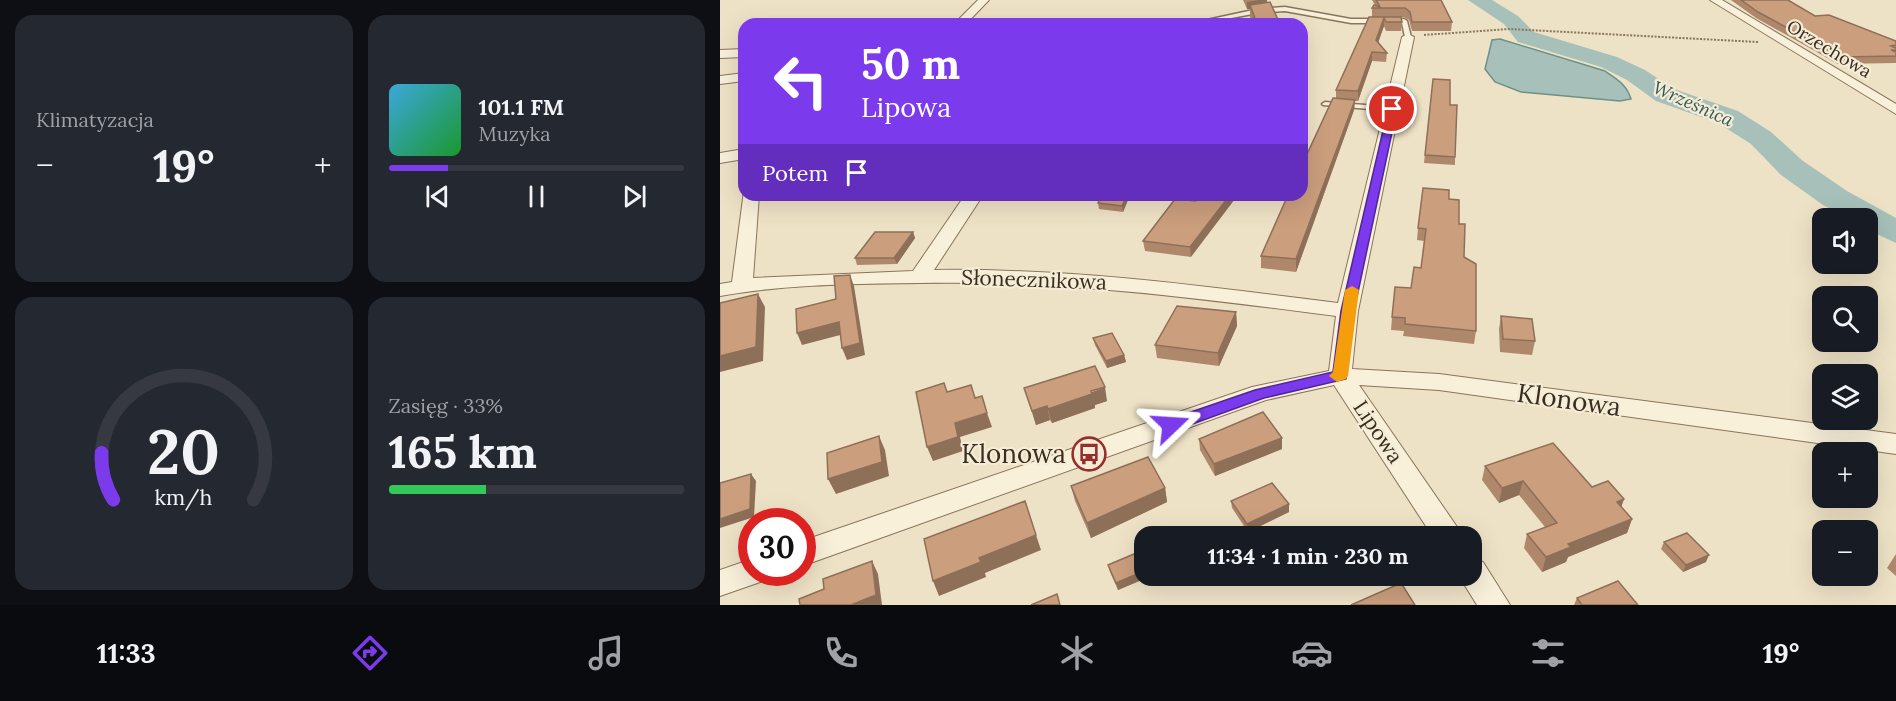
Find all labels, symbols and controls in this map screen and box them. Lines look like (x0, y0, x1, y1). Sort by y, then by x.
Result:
street label: Orzechowa (1783, 14, 1876, 83)
text: 50 m (861, 37, 960, 91)
icon: left (762, 42, 840, 120)
water label: Wrześnica (1649, 76, 1737, 131)
pin (1366, 83, 1417, 134)
text: Lipowa (861, 90, 951, 124)
icon: arrive (1375, 92, 1408, 125)
text: 101.1 FM (479, 93, 564, 121)
text: Klimatyzacja (36, 107, 154, 132)
text: Muzyka (479, 121, 551, 146)
text: 19° (153, 137, 214, 194)
text: − (36, 144, 54, 186)
text: + (314, 144, 331, 186)
icon: arrive (840, 156, 873, 189)
text: Potem (762, 159, 828, 187)
icon: previous (421, 180, 454, 213)
icon: pause (520, 180, 553, 213)
icon: next (618, 180, 651, 213)
map controls (1812, 208, 1878, 586)
button: sound (1812, 208, 1878, 274)
street label: Słonecznikowa (961, 263, 1107, 296)
button: search (1812, 286, 1878, 352)
button: layers (1812, 364, 1878, 430)
street label: Klonowa (1515, 376, 1623, 423)
text: Zasięg · 33% (389, 393, 503, 418)
position arrow (1139, 393, 1203, 457)
street label: Lipowa (1348, 395, 1409, 468)
text: 20 (147, 411, 220, 491)
text: 165 km (389, 423, 537, 480)
bus stop icon: Klonowa (1071, 436, 1107, 472)
place label: Klonowa (961, 437, 1066, 470)
button: + (1812, 442, 1878, 508)
text: km/h (155, 484, 213, 512)
speed limit sign: 30 (738, 508, 816, 586)
button: − (1812, 520, 1878, 586)
text: 11:34 · 1 min · 230 m (1207, 542, 1409, 570)
icon: directions (349, 632, 391, 674)
icon: music (585, 632, 627, 674)
icon: phone (820, 632, 862, 674)
icon: climate (1056, 632, 1098, 674)
icon: car (1291, 632, 1333, 674)
icon: filters (1527, 632, 1569, 674)
text: 11:33 (97, 636, 156, 670)
text: 19° (1762, 636, 1799, 670)

